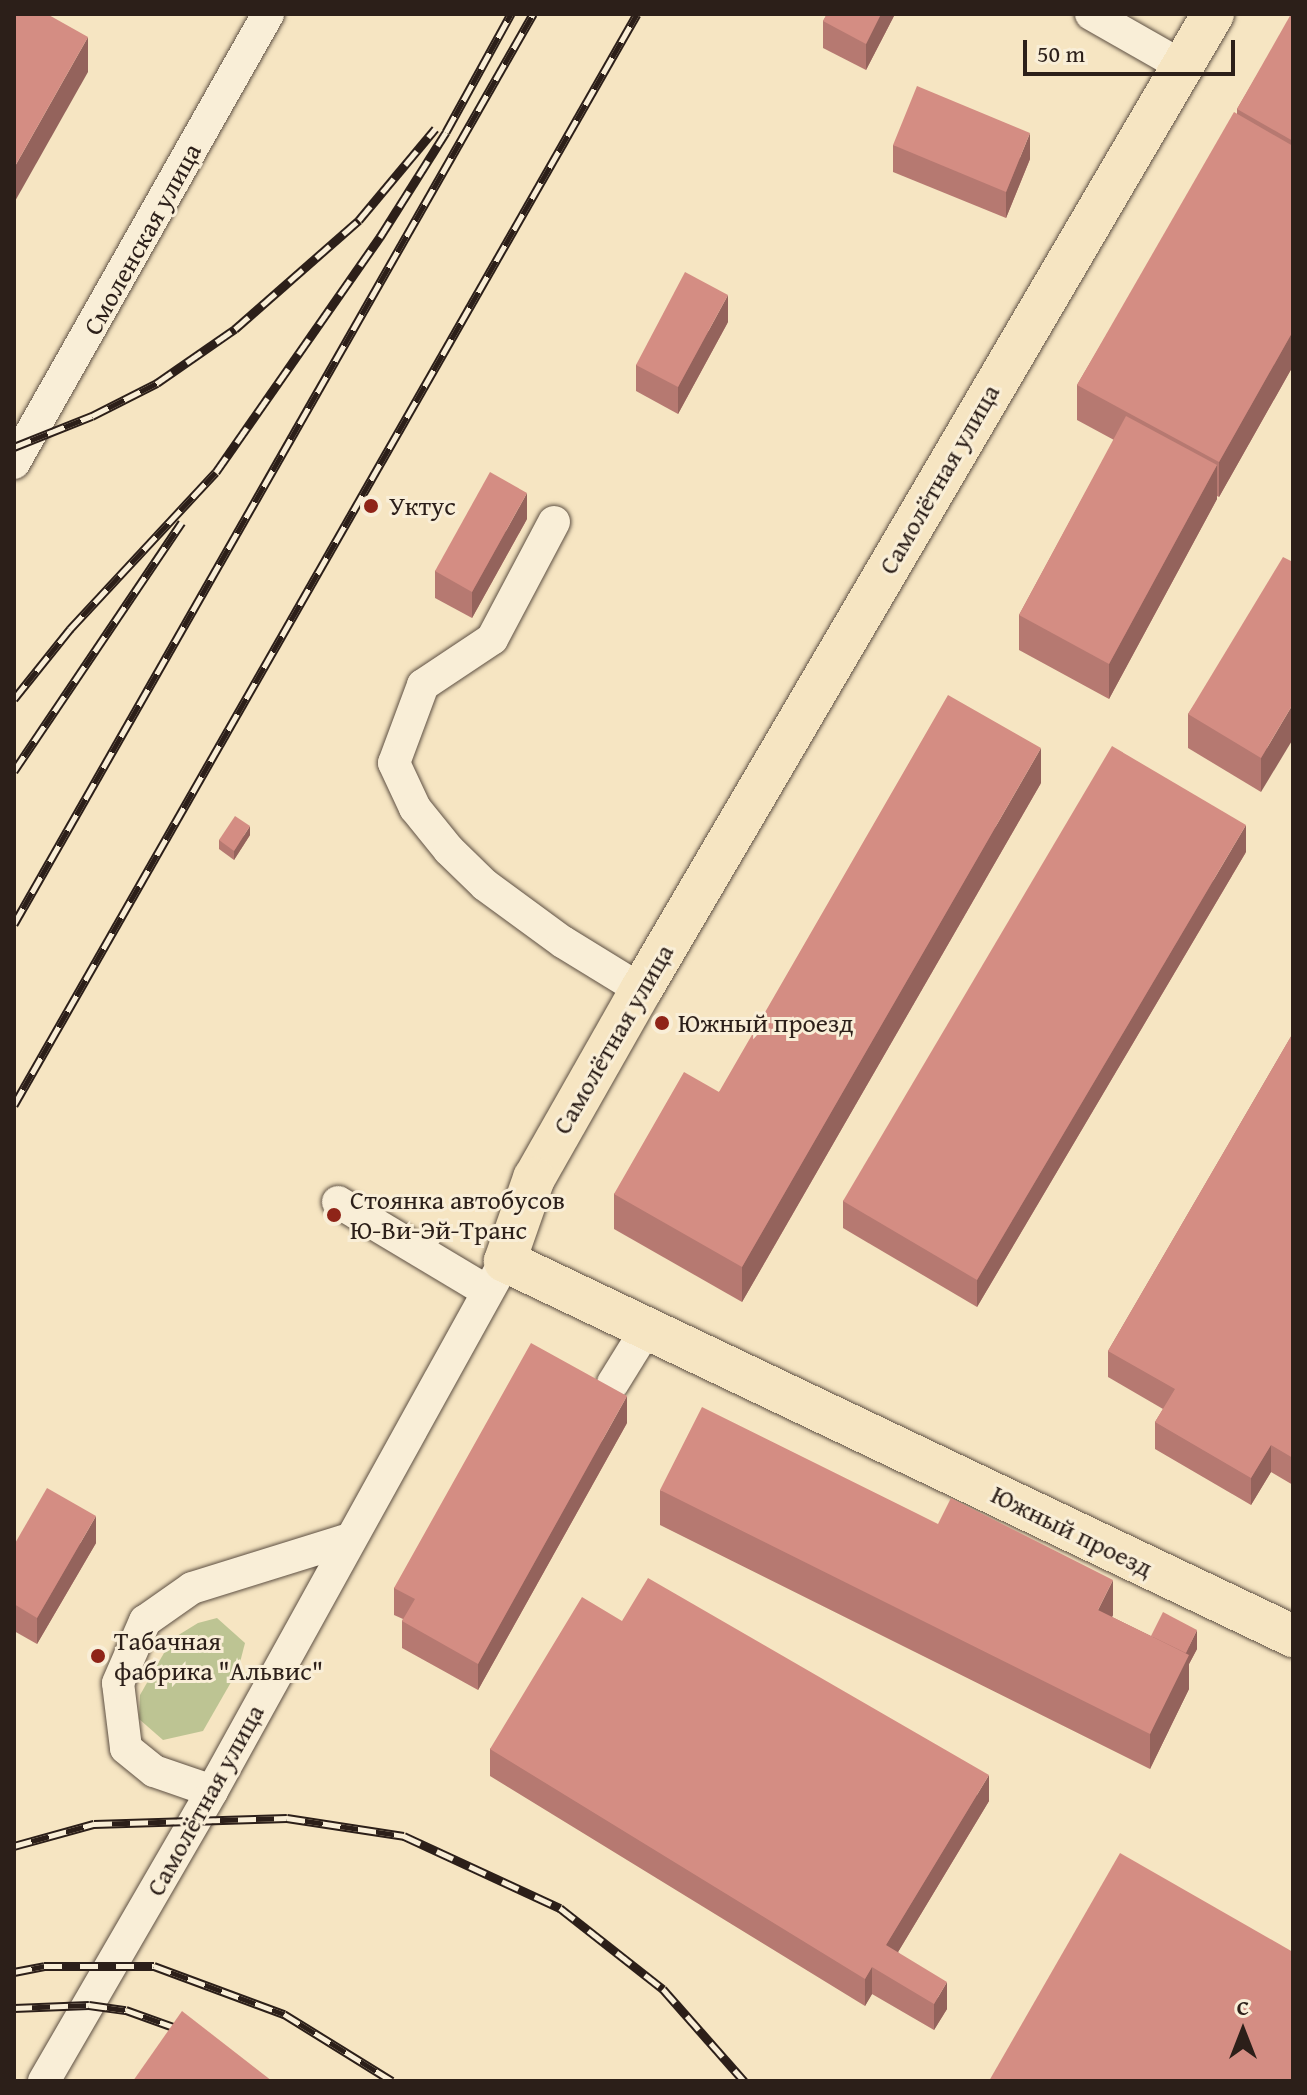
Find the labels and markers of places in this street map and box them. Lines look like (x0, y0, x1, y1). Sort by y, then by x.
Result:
place label: Уктус (389, 490, 456, 522)
marker: Уктус (360, 495, 382, 517)
place label: Южный проезд (678, 1007, 853, 1039)
marker: Южный проезд (653, 1014, 671, 1032)
place label: Стоянка автобусов Ю-Ви-Эй-Транс (350, 1184, 565, 1246)
marker: Стоянка автобусов Ю-Ви-Эй-Транс (325, 1206, 343, 1224)
place label: Табачная фабрика "Альвис" (114, 1625, 323, 1686)
marker: Табачная фабрика "Альвис" (89, 1647, 107, 1665)

